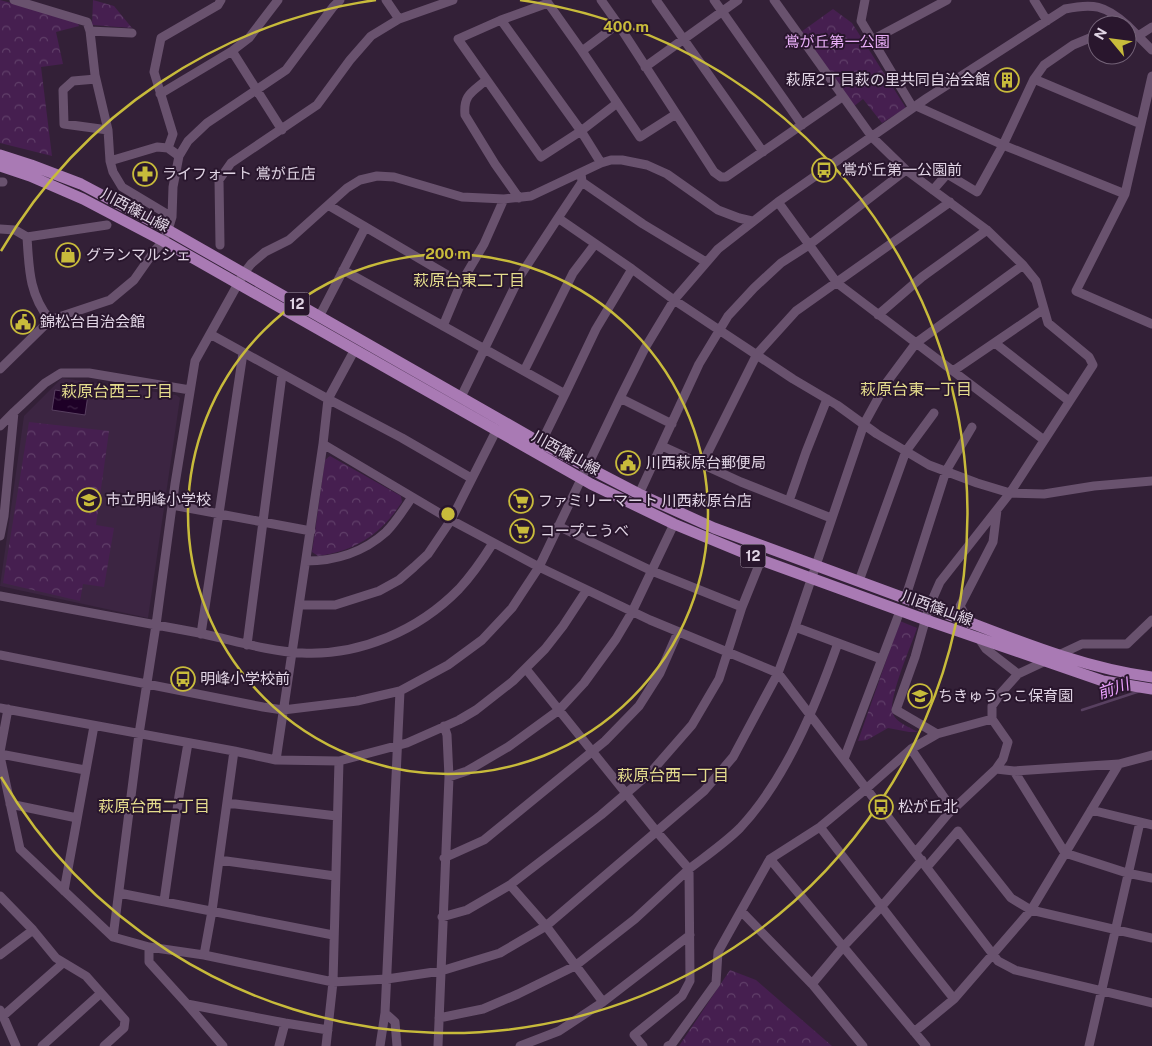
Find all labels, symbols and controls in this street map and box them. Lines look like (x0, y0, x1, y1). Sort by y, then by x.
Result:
north arrow (1087, 15, 1137, 65)
text: 400 m (603, 18, 649, 35)
text: N (1091, 25, 1110, 42)
park label: 鴬が丘第一公園 (784, 33, 890, 50)
building icon: 萩原2丁目萩の里共同自治会館 (994, 67, 1020, 93)
place label: 萩原2丁目萩の里共同自治会館 (786, 71, 990, 88)
bus stop icon: 鴬が丘第一公園前 (811, 157, 837, 183)
pharmacy icon: ライフォート 鴬が丘店 (132, 161, 158, 187)
place label: 鴬が丘第一公園前 (842, 161, 962, 178)
place label: ライフォート 鴬が丘店 (162, 165, 316, 182)
street label: 川西篠山線 (98, 184, 172, 235)
shop icon: グランマルシェ (55, 242, 81, 268)
text: 200 m (425, 245, 471, 262)
place label: グランマルシェ (86, 246, 191, 263)
district label: 萩原台東二丁目 (413, 271, 525, 290)
road number: 12 (284, 292, 310, 316)
public building icon: 錦松台自治会館 (10, 309, 36, 335)
place label: 錦松台自治会館 (40, 313, 145, 330)
district label: 萩原台東一丁目 (860, 380, 972, 399)
district label: 萩原台西三丁目 (61, 382, 173, 401)
street label: 川西篠山線 (529, 427, 603, 478)
public building icon: 川西萩原台郵便局 (615, 450, 641, 476)
place label: 川西萩原台郵便局 (646, 454, 766, 471)
school or university icon: 市立明峰小学校 (76, 487, 102, 513)
supermarket icon: ファミリーマート 川西萩原台店 (508, 488, 534, 514)
place label: 市立明峰小学校 (106, 491, 211, 508)
place label: ファミリーマート 川西萩原台店 (538, 492, 752, 509)
centre of rings (439, 505, 457, 523)
supermarket icon: コープこうべ (509, 518, 535, 544)
place label: コープこうべ (540, 522, 629, 539)
road number: 12 (740, 544, 766, 568)
street label: 川西篠山線 (899, 587, 975, 628)
bus stop icon: 明峰小学校前 (170, 666, 196, 692)
place label: 明峰小学校前 (200, 670, 290, 687)
water label: 前川 (1095, 674, 1133, 703)
school or university icon: ちきゅうっこ保育園 (907, 683, 933, 709)
place label: ちきゅうっこ保育園 (938, 687, 1073, 704)
district label: 萩原台西一丁目 (617, 766, 729, 785)
bus stop icon: 松が丘北 (868, 794, 894, 820)
district label: 萩原台西二丁目 (98, 797, 210, 816)
place label: 松が丘北 (898, 798, 958, 815)

